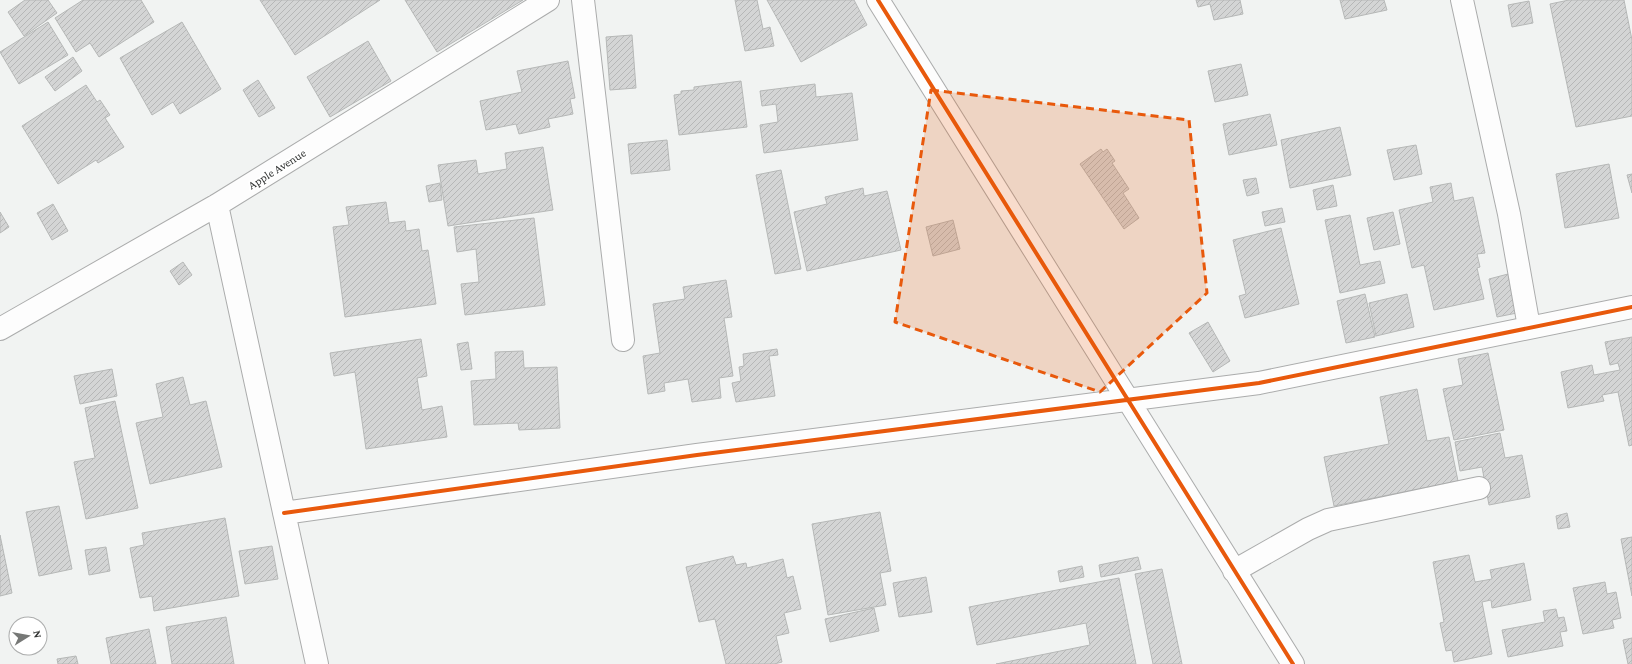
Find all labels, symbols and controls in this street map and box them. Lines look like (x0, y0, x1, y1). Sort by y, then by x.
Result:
street label: Apple Avenue (246, 146, 308, 192)
north arrow (8, 616, 48, 656)
text: N (31, 629, 45, 639)

